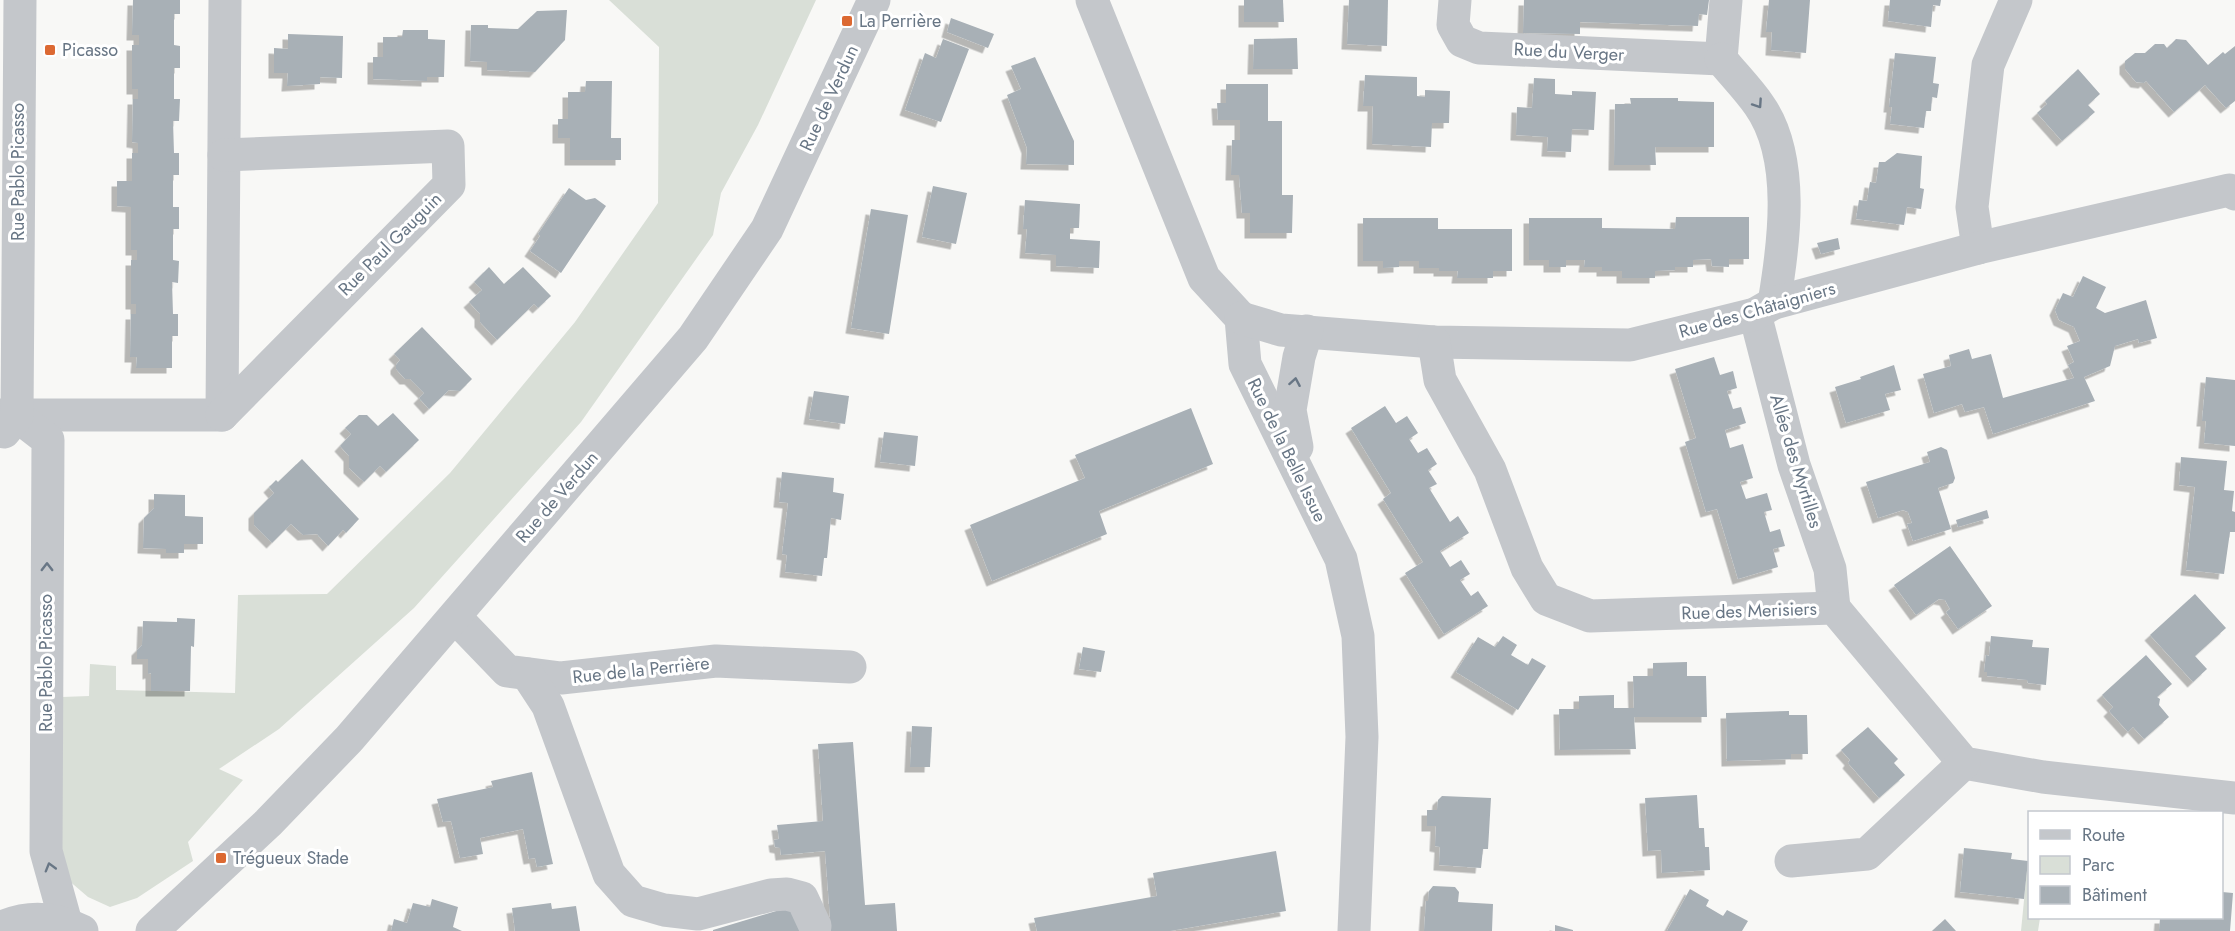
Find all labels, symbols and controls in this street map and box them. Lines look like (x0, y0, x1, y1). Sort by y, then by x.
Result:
place label: La Perrière (859, 8, 941, 34)
marker: La Perrière (840, 14, 854, 28)
street label: Rue du Verger (1513, 36, 1626, 68)
place label: Picasso (62, 37, 118, 63)
street label: Rue de Verdun (793, 41, 865, 155)
marker: Picasso (43, 43, 57, 57)
one-way arrow (1751, 98, 1762, 109)
street label: Rue Pablo Picasso (5, 103, 31, 241)
street label: Rue Paul Gauguin (332, 186, 448, 302)
street label: Rue des Châtaigniers (1676, 275, 1838, 345)
street label: Rue de la Belle Issue (1241, 374, 1333, 526)
one-way arrow (1288, 378, 1300, 387)
street label: Allée des Myrtilles (1763, 391, 1829, 531)
street label: Rue de Verdun (510, 445, 604, 549)
one-way arrow (40, 563, 53, 572)
street label: Rue Pablo Picasso (33, 594, 59, 732)
street label: Rue des Merisiers (1681, 596, 1817, 626)
street label: Rue de la Perrière (571, 650, 711, 690)
legend (2028, 811, 2223, 919)
text: Route (2082, 822, 2125, 848)
place label: Trégueux Stade (233, 845, 349, 871)
marker: Trégueux Stade (214, 851, 228, 865)
text: Parc (2082, 852, 2115, 878)
one-way arrow (45, 862, 57, 873)
text: Bâtiment (2082, 882, 2148, 908)

